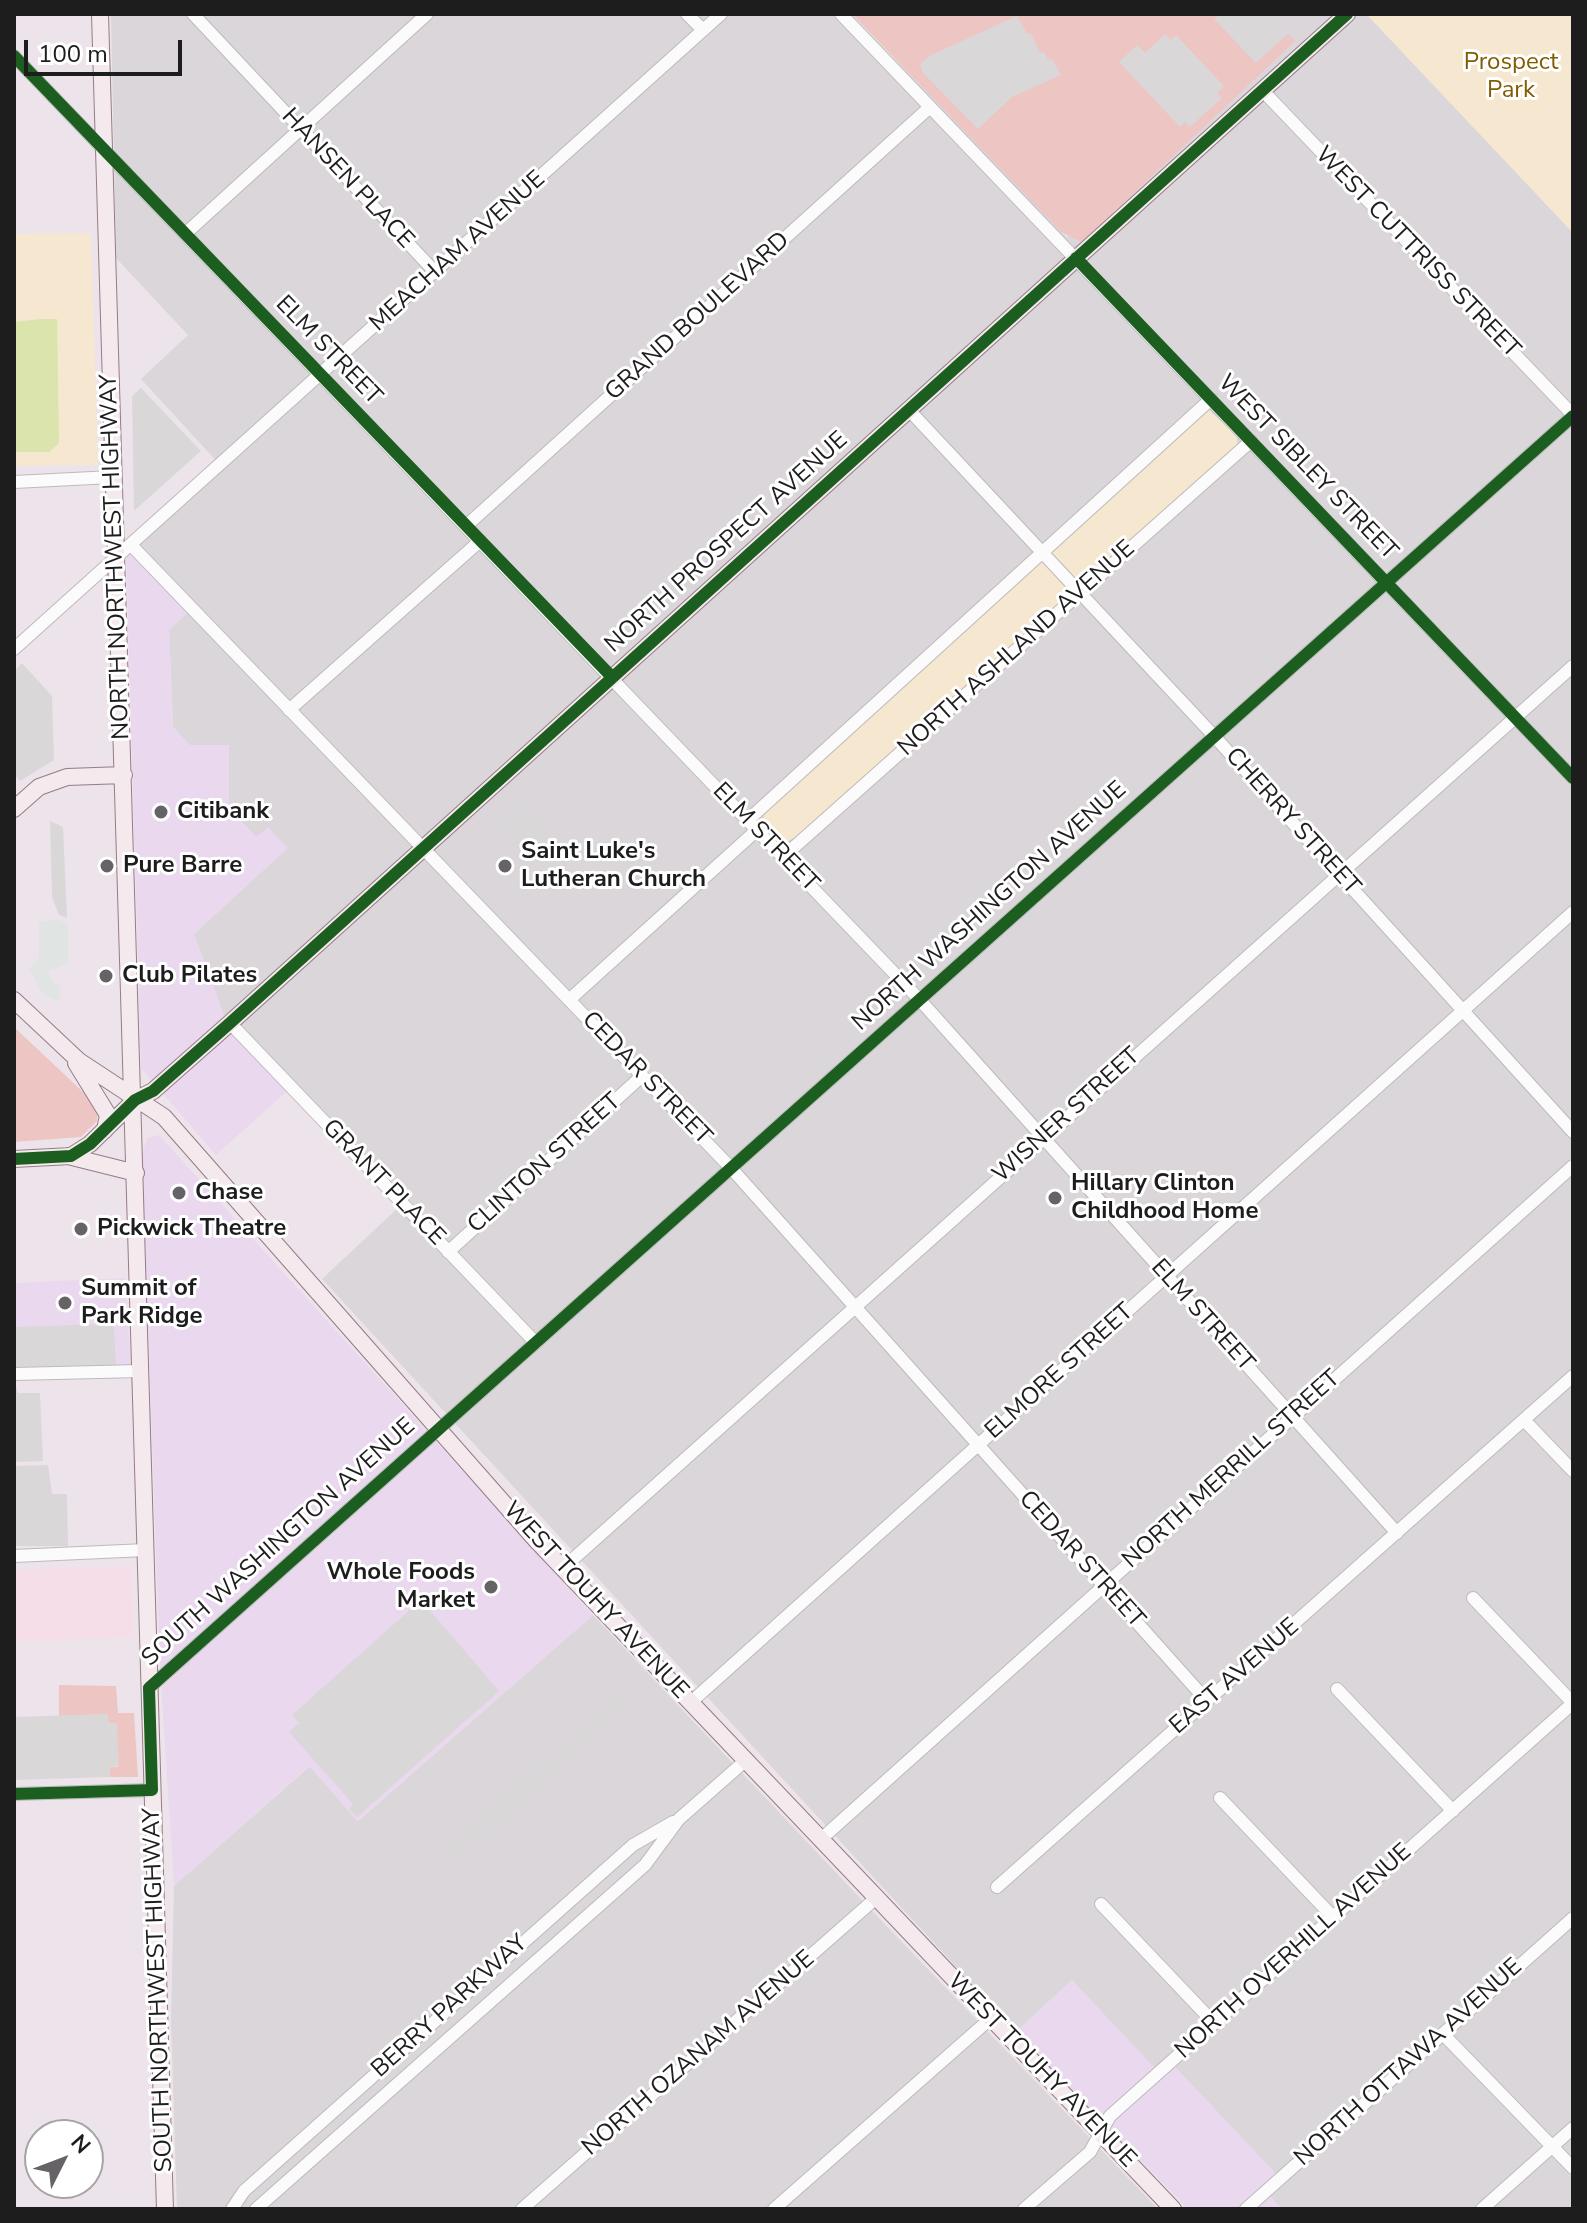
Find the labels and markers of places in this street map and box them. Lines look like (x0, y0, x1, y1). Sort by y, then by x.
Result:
place label: Citibank (177, 798, 269, 826)
marker: Citibank (152, 803, 170, 821)
place label: Saint Luke's Lutheran Church (521, 838, 706, 894)
place label: Pure Barre (123, 852, 242, 880)
marker: Pure Barre (98, 857, 116, 875)
marker: Saint Luke's Lutheran Church (496, 857, 514, 875)
place label: Club Pilates (122, 962, 257, 990)
marker: Club Pilates (97, 967, 115, 985)
place label: Hillary Clinton Childhood Home (1071, 1170, 1258, 1226)
place label: Chase (195, 1179, 263, 1207)
marker: Chase (170, 1184, 188, 1202)
marker: Hillary Clinton Childhood Home (1046, 1189, 1064, 1207)
place label: Pickwick Theatre (97, 1215, 286, 1243)
marker: Pickwick Theatre (72, 1220, 90, 1238)
place label: Summit of Park Ridge (81, 1275, 202, 1331)
marker: Summit of Park Ridge (56, 1294, 74, 1312)
place label: Whole Foods Market (327, 1559, 475, 1615)
marker: Whole Foods Market (482, 1578, 500, 1596)

